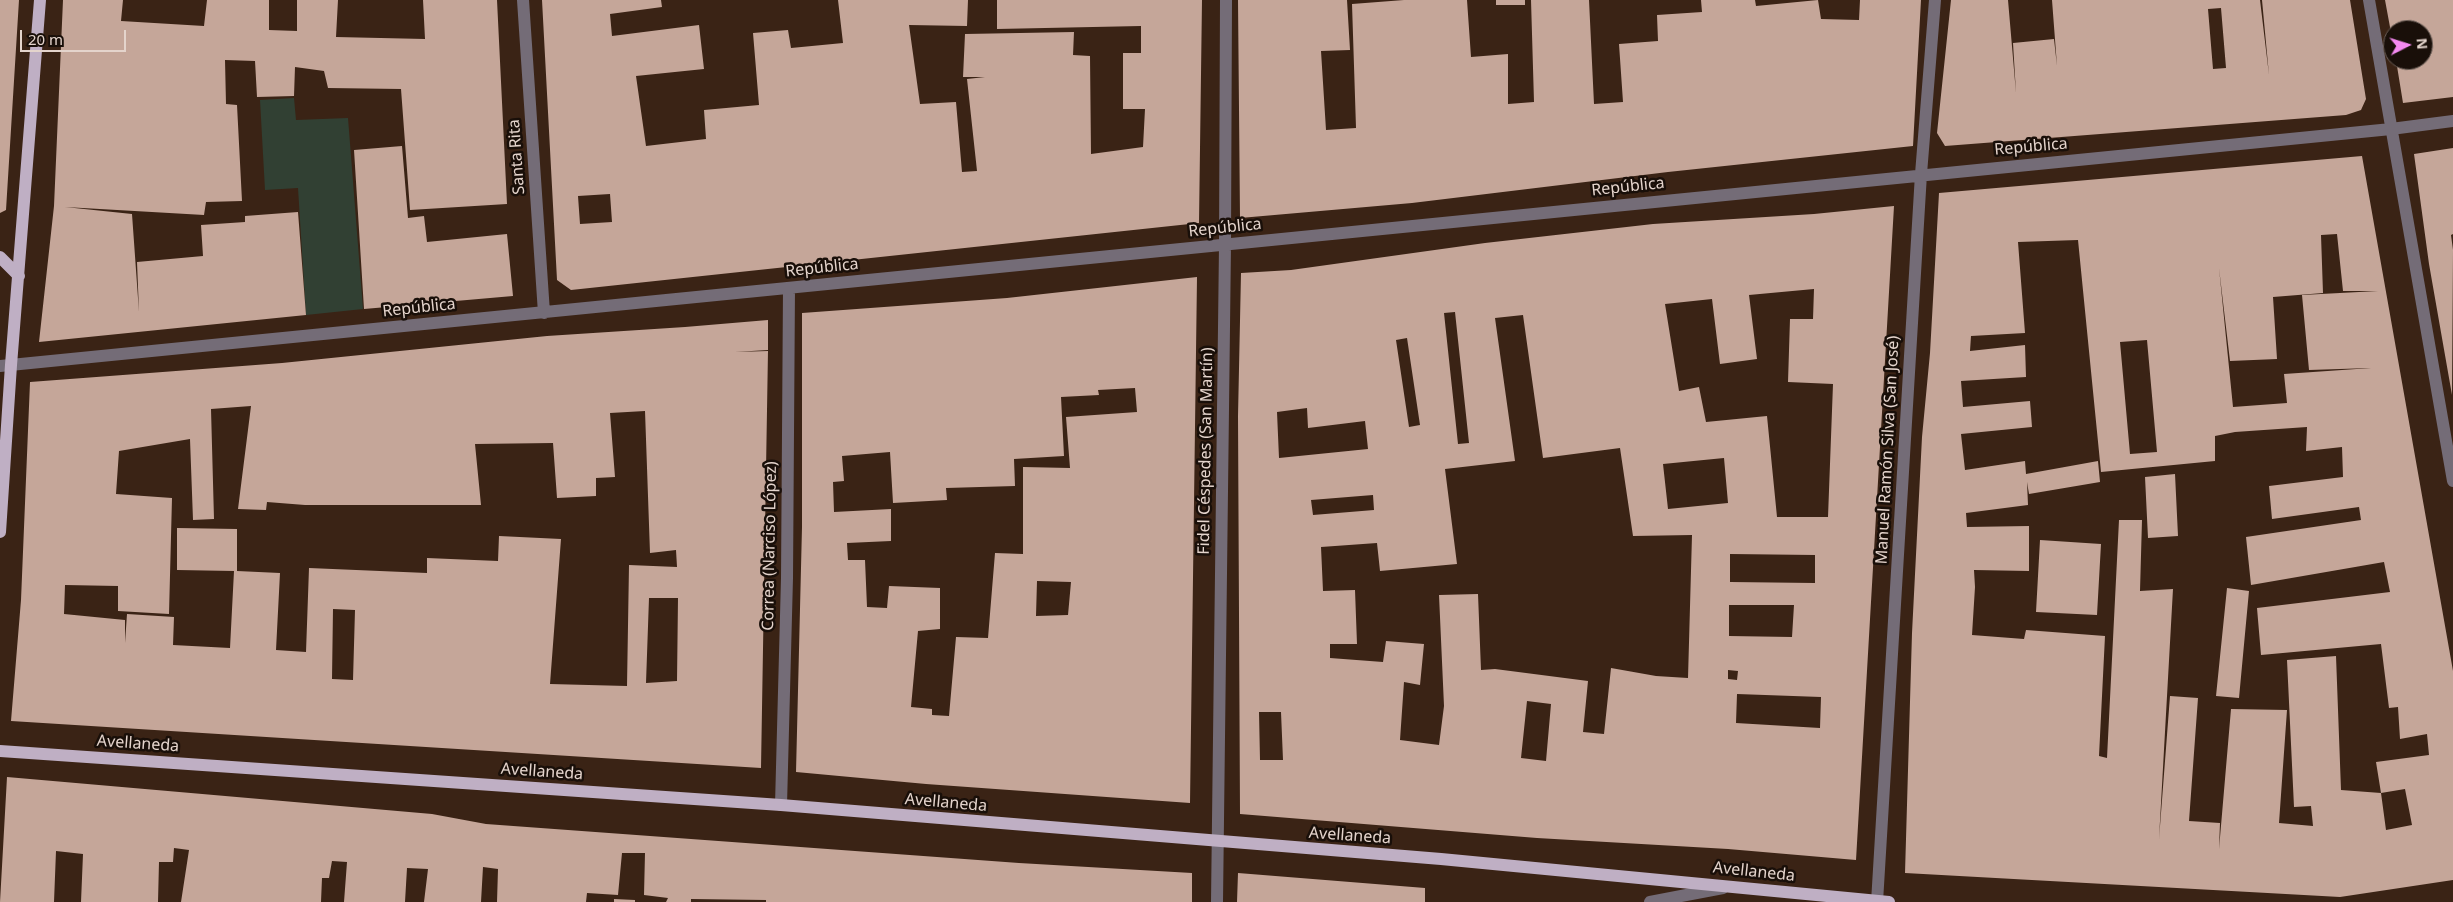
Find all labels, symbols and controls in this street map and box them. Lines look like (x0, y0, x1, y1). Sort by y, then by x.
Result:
scale bar (22, 20, 129, 52)
north arrow (2383, 20, 2433, 70)
text: 20 m (28, 29, 63, 49)
text: N (2412, 37, 2432, 50)
street label: Santa Rita (505, 119, 529, 195)
street label: República (1994, 134, 2068, 160)
street label: República (1590, 174, 1666, 200)
street label: República (1187, 215, 1263, 241)
street label: República (784, 255, 860, 281)
street label: República (381, 295, 457, 321)
street label: Manuel Ramón Silva (San José) (1872, 335, 1904, 565)
street label: Fidel Céspedes (San Martín) (1195, 347, 1217, 555)
street label: Correa (Narciso López) (759, 461, 781, 631)
street label: Avellaneda (96, 732, 180, 756)
street label: Avellaneda (500, 760, 584, 784)
street label: Avellaneda (904, 790, 988, 816)
street label: Avellaneda (1308, 824, 1392, 848)
street label: Avellaneda (1712, 858, 1796, 886)

